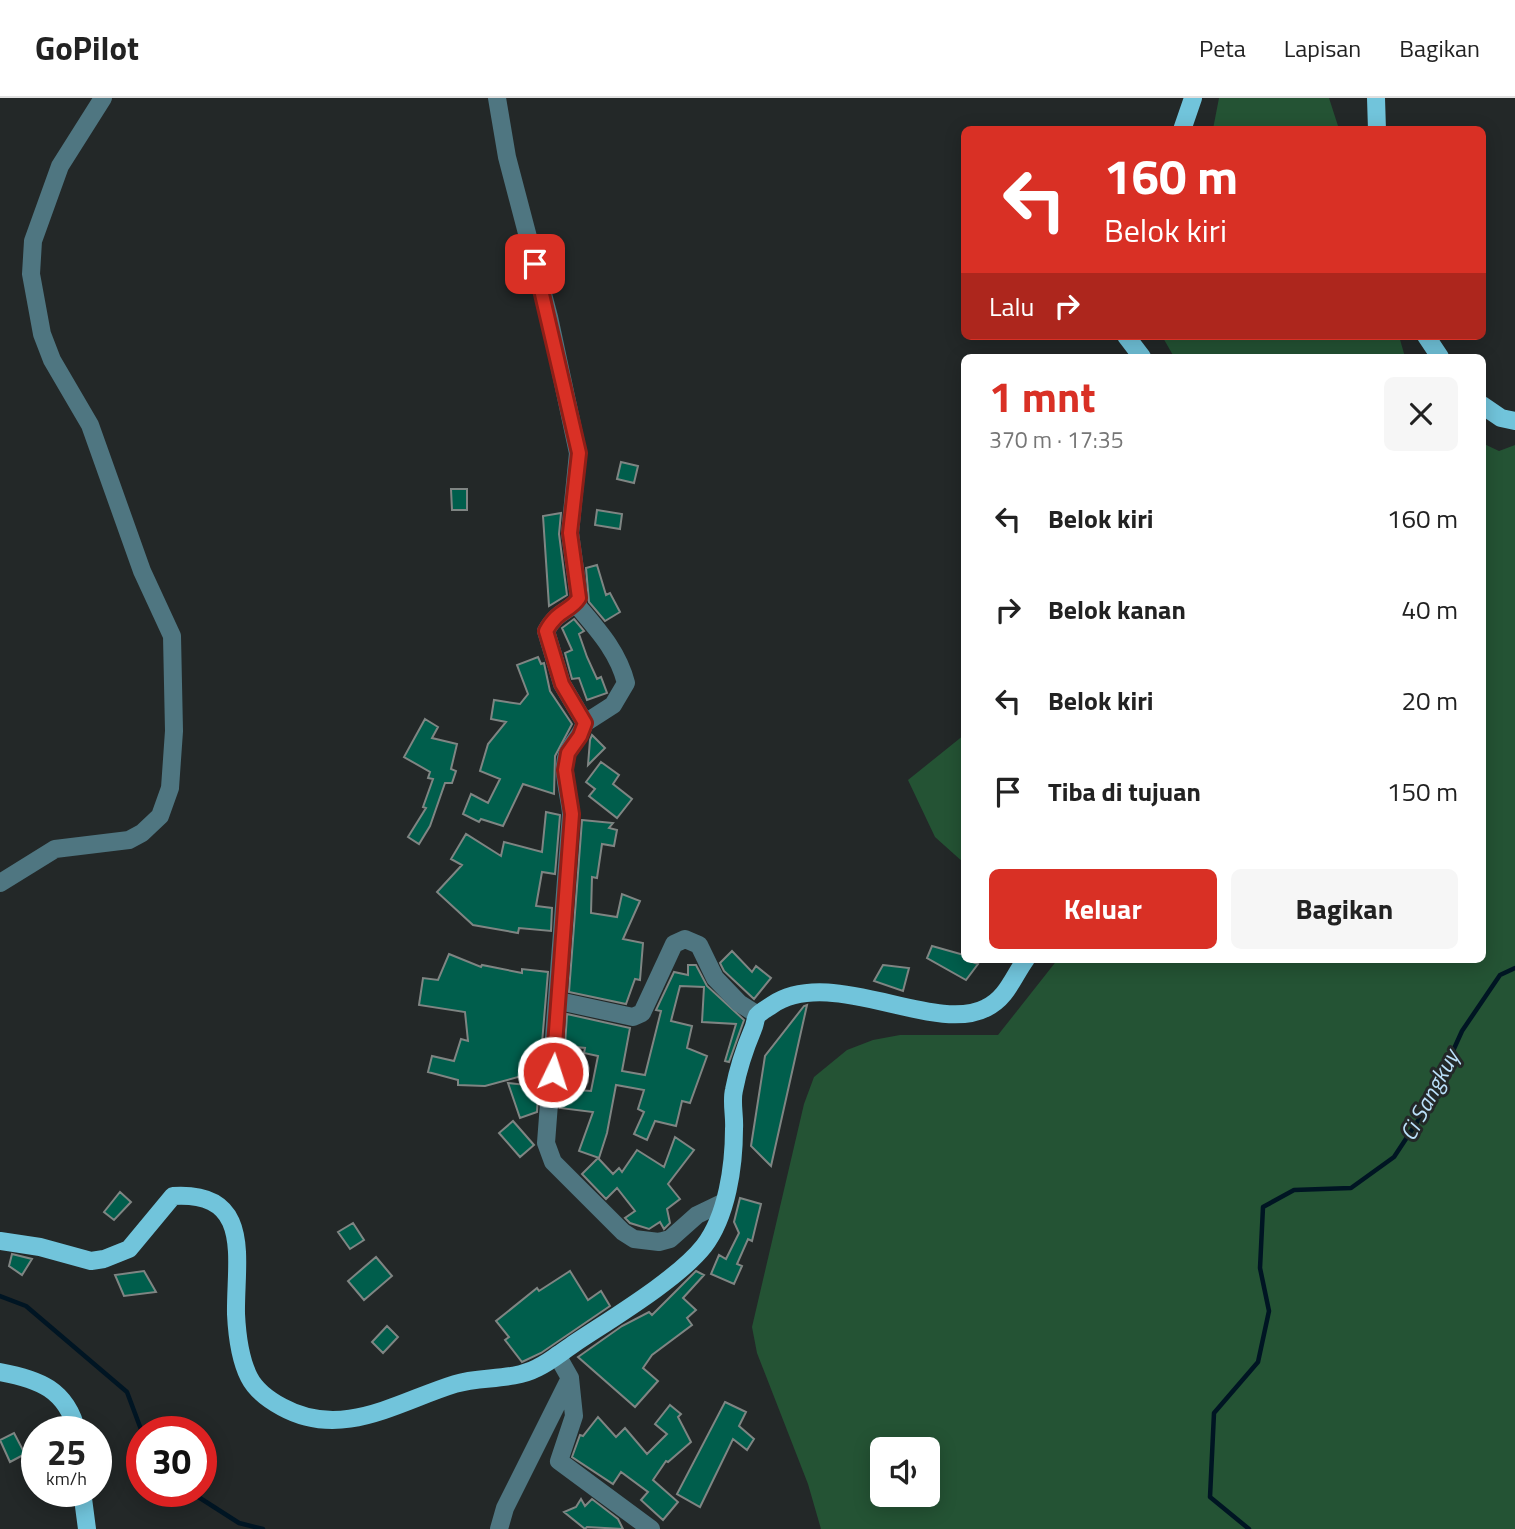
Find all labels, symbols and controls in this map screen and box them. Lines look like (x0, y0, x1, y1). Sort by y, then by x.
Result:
text: GoPilot (35, 23, 139, 73)
text: Peta (1199, 30, 1246, 66)
text: Lapisan (1284, 30, 1361, 66)
text: Bagikan (1399, 30, 1480, 66)
text: 160 m (1104, 138, 1238, 213)
icon: left (989, 154, 1080, 245)
text: Belok kiri (1104, 206, 1227, 254)
pin (505, 234, 565, 294)
icon: arrive (516, 245, 554, 283)
text: Lalu (989, 287, 1034, 326)
icon: right (1048, 287, 1086, 325)
text: 1 mnt (989, 364, 1096, 428)
button: close (1384, 377, 1458, 451)
text: 370 m · 17:35 (989, 422, 1124, 457)
text: Belok kiri (1048, 499, 1154, 538)
text: 160 m (1387, 499, 1458, 538)
icon: left (989, 500, 1027, 538)
text: Belok kanan (1048, 590, 1186, 629)
text: 40 m (1401, 590, 1458, 629)
icon: right (989, 591, 1027, 629)
text: Belok kiri (1048, 681, 1154, 720)
text: 20 m (1401, 681, 1458, 720)
icon: left (989, 682, 1027, 720)
text: Tiba di tujuan (1048, 772, 1201, 811)
text: 150 m (1387, 772, 1458, 811)
icon: arrive (989, 773, 1027, 811)
button: Keluar (989, 869, 1217, 949)
button: Bagikan (1231, 869, 1458, 949)
position arrow (516, 1035, 590, 1109)
water label: Ci Sangkuy (1390, 1041, 1469, 1147)
speed limit sign: 30 (126, 1416, 217, 1507)
text: 25 (47, 1425, 86, 1479)
map controls (870, 1437, 940, 1507)
button: sound (870, 1437, 940, 1507)
text: km/h (46, 1465, 87, 1492)

